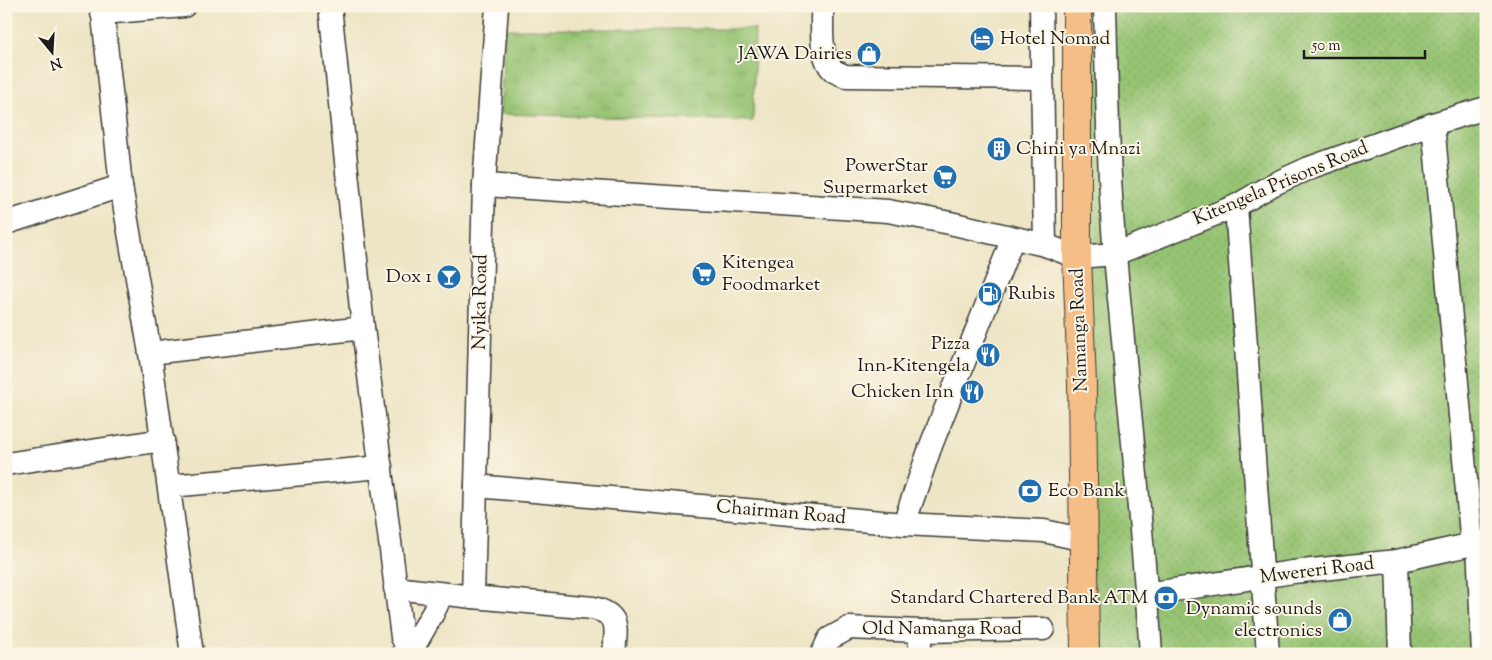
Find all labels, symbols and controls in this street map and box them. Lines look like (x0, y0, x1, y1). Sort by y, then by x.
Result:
hotel icon: Hotel Nomad (969, 26, 995, 52)
place label: Hotel Nomad (1000, 26, 1110, 53)
north arrow (28, 28, 78, 78)
scale bar (1304, 28, 1426, 60)
text: 50 m (1311, 36, 1341, 57)
place label: JAWA Dairies (737, 41, 852, 68)
shop icon: JAWA Dairies (856, 41, 882, 67)
text: N (47, 51, 64, 74)
street label: Kitengela Prisons Road (1189, 135, 1373, 233)
building icon: Chini ya Mnazi (986, 136, 1012, 162)
place label: Chini ya Mnazi (1016, 136, 1141, 163)
place label: PowerStar Supermarket (823, 153, 929, 202)
supermarket icon: PowerStar Supermarket (932, 164, 958, 190)
place label: Kitengea Foodmarket (722, 250, 821, 299)
street label: Nyika Road (467, 254, 495, 350)
supermarket icon: Kitengea Foodmarket (691, 261, 717, 287)
place label: Dox 1 (386, 264, 433, 291)
bar icon: Dox 1 (436, 264, 462, 290)
street label: Namanga Road (1064, 267, 1096, 393)
fuel station icon: Rubis (977, 281, 1003, 307)
place label: Rubis (1008, 281, 1055, 308)
place label: Pizza Inn-Kitengela (858, 331, 970, 380)
restaurant icon: Pizza Inn-Kitengela (975, 342, 1001, 368)
place label: Chicken Inn (851, 379, 954, 406)
restaurant icon: Chicken Inn (959, 379, 985, 405)
bank icon: Eco Bank (1017, 478, 1043, 504)
place label: Eco Bank (1048, 478, 1125, 505)
street label: Chairman Road (715, 494, 847, 532)
street label: Mwereri Road (1258, 551, 1376, 591)
place label: Standard Chartered Bank ATM (890, 585, 1149, 612)
bank icon: Standard Chartered Bank ATM (1153, 585, 1179, 611)
place label: Dynamic sounds electronics (1186, 596, 1322, 645)
shop icon: Dynamic sounds electronics (1327, 607, 1353, 633)
street label: Old Namanga Road (862, 616, 1022, 643)

